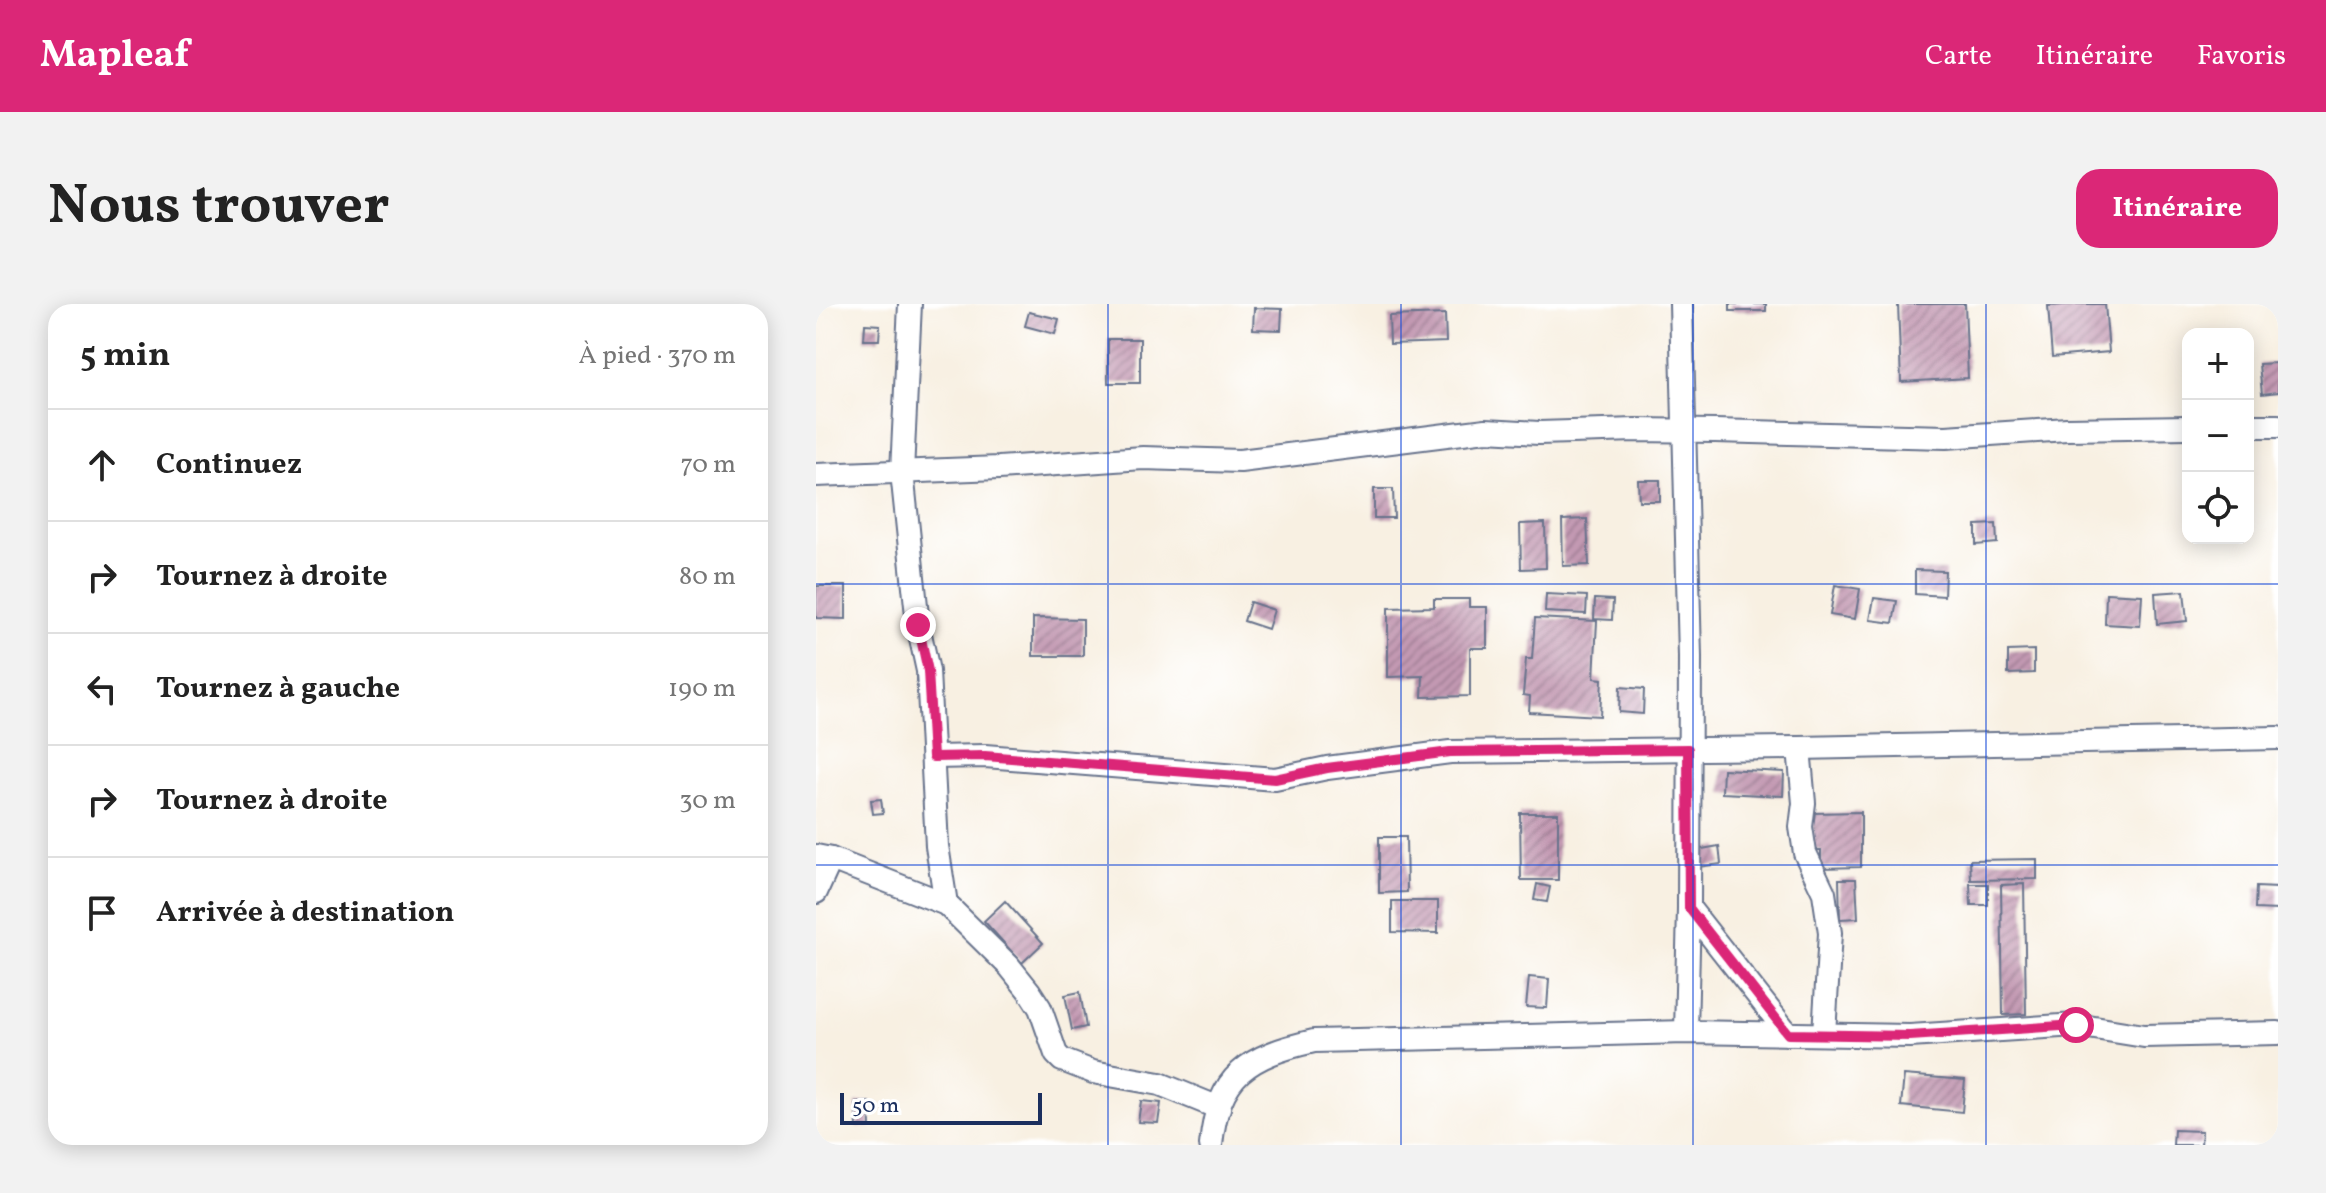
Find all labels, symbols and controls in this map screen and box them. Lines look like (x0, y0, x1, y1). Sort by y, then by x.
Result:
text: Mapleaf (40, 30, 189, 83)
text: Carte (1925, 37, 1992, 76)
text: Itinéraire (2036, 37, 2153, 76)
text: Favoris (2197, 37, 2286, 76)
text: Nous trouver (48, 169, 390, 247)
button: Itinéraire (2076, 169, 2278, 248)
map controls (2182, 328, 2254, 544)
button: + (2182, 328, 2254, 400)
text: 5 min (80, 333, 170, 380)
text: À pied · 370 m (579, 338, 736, 374)
button: − (2182, 400, 2254, 472)
icon: ahead (80, 443, 124, 487)
text: Continuez (156, 444, 302, 486)
text: 70 m (681, 447, 736, 483)
button: locate (2182, 472, 2254, 544)
icon: right (80, 555, 124, 599)
text: Tournez à droite (156, 556, 388, 598)
text: 80 m (679, 559, 736, 595)
route end (900, 607, 936, 643)
icon: left (80, 667, 124, 711)
text: Tournez à gauche (156, 668, 400, 710)
text: 190 m (668, 671, 736, 707)
icon: right (80, 779, 124, 823)
text: Tournez à droite (156, 780, 388, 822)
text: 30 m (679, 783, 736, 819)
icon: arrive (80, 891, 124, 935)
text: Arrivée à destination (156, 892, 455, 934)
route start (2058, 1007, 2094, 1043)
scale bar (840, 1089, 1042, 1125)
text: 50 m (852, 1091, 899, 1122)

